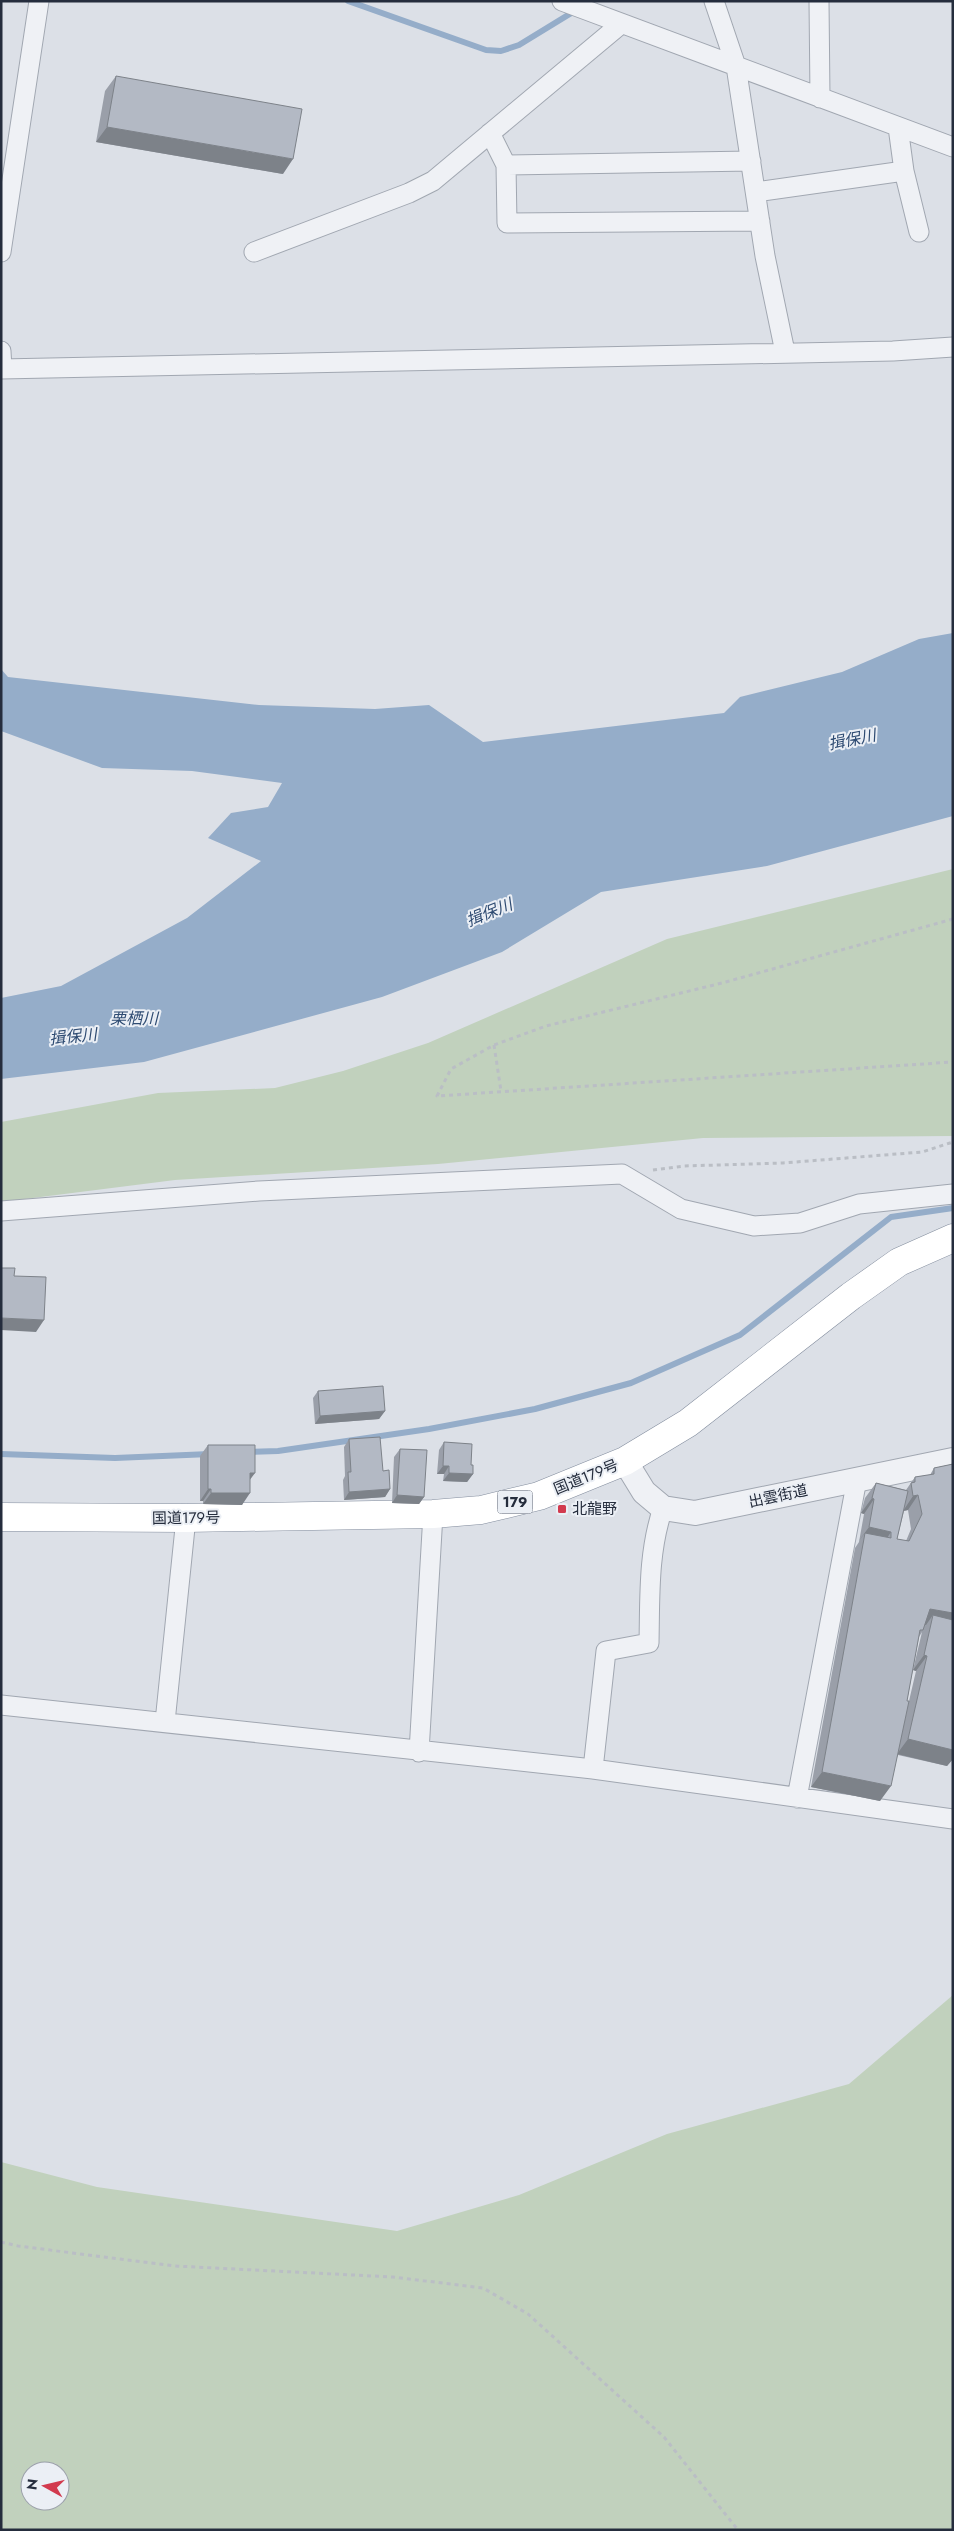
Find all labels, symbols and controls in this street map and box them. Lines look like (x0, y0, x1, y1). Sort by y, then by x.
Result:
water label: 揖保川 (826, 723, 880, 755)
water label: 揖保川 (463, 892, 518, 932)
water label: 栗栖川 (110, 1007, 160, 1030)
water label: 揖保川 (48, 1022, 100, 1050)
street label: 国道179号 (550, 1454, 622, 1500)
street label: 出雲街道 (746, 1479, 810, 1513)
road number: 179 (498, 1490, 532, 1514)
place label: 北龍野 (572, 1498, 617, 1520)
marker: 北龍野 (556, 1503, 568, 1515)
street label: 国道179号 (152, 1506, 220, 1530)
north arrow (20, 2461, 70, 2511)
text: N (21, 2477, 43, 2491)

